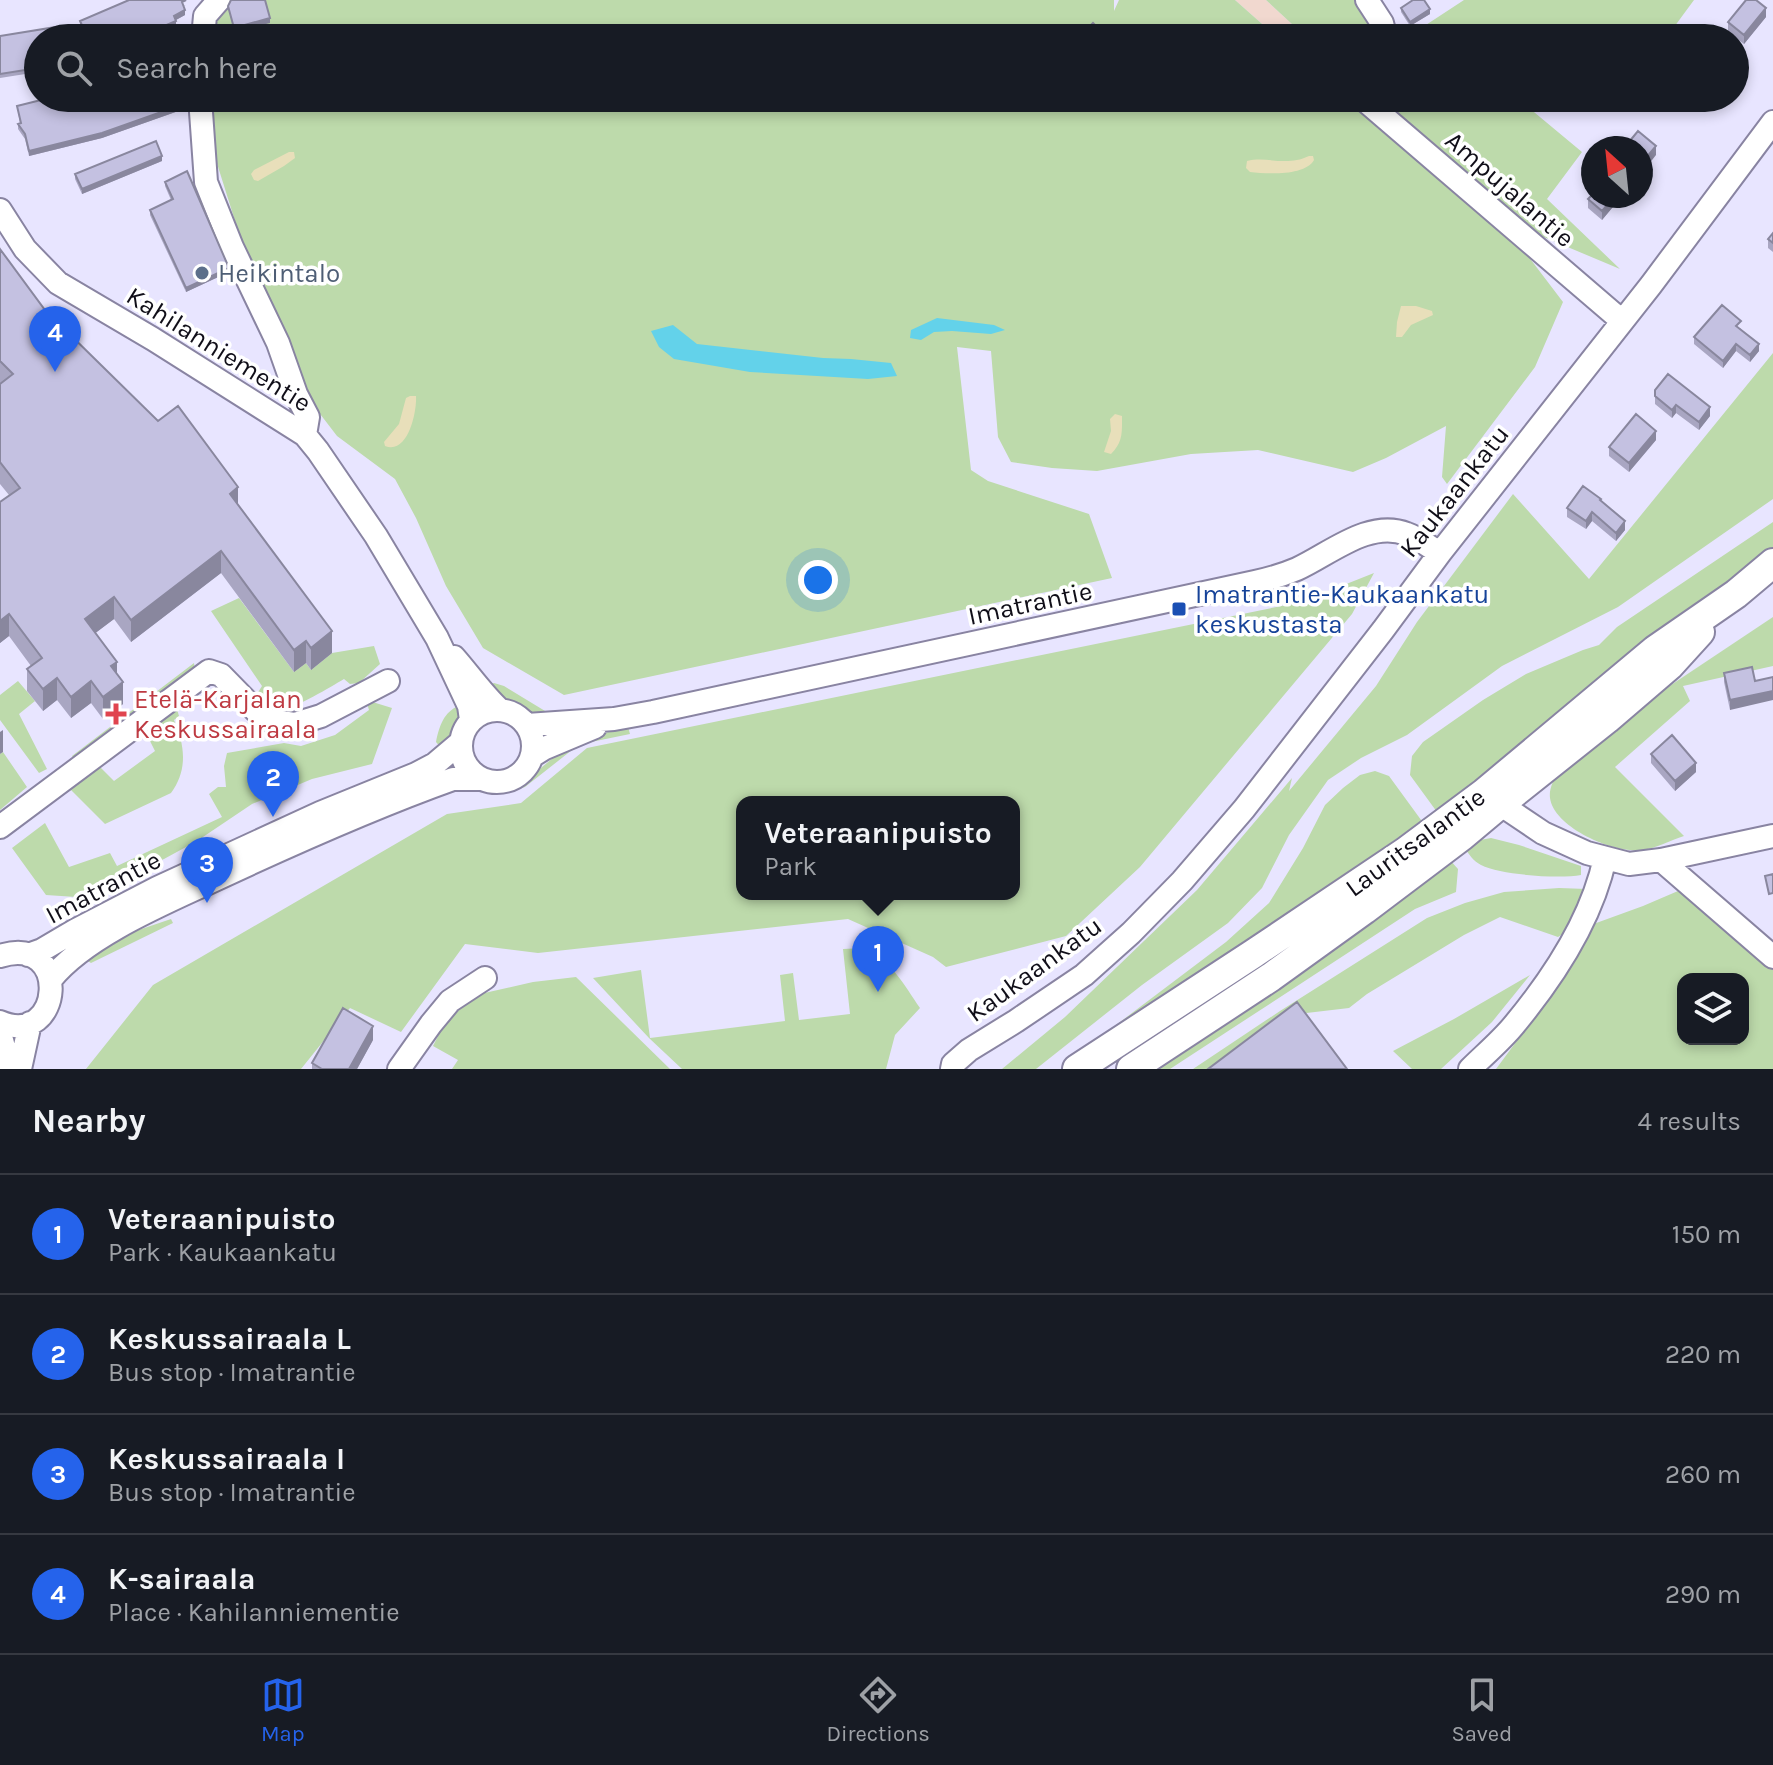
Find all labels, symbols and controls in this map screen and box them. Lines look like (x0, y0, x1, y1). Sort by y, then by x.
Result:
search box (24, 24, 1749, 112)
icon: search (52, 46, 96, 90)
text: Search here (116, 50, 277, 86)
street label: Ampujalantie (1439, 125, 1581, 254)
north arrow (1581, 136, 1653, 208)
place label: Heikintalo (218, 258, 340, 289)
marker: Heikintalo (193, 264, 211, 282)
street label: Kahilanniementie (121, 280, 317, 419)
pin: 4 (29, 306, 81, 372)
street label: Kaukaankatu (1393, 419, 1516, 564)
your location (798, 560, 838, 600)
street label: Imatrantie (965, 575, 1095, 632)
place label: Imatrantie-Kaukaankatu keskustasta (1195, 579, 1489, 640)
marker: Imatrantie-Kaukaankatu keskustasta (1170, 600, 1188, 618)
place label: Etelä-Karjalan Keskussairaala (134, 684, 316, 745)
marker: Etelä-Karjalan Keskussairaala (105, 703, 127, 725)
pin: 2 (247, 751, 299, 817)
street label: Lauritsalantie (1339, 781, 1491, 904)
popup (736, 796, 1020, 900)
text: Veteraanipuisto (764, 815, 992, 851)
pin: 3 (181, 837, 233, 903)
street label: Imatrantie (40, 844, 166, 931)
text: Park (764, 851, 817, 882)
street label: Kaukaankatu (961, 910, 1108, 1029)
pin: 1 (852, 926, 904, 992)
map controls (1677, 973, 1749, 1045)
button: layers (1677, 973, 1749, 1045)
text: Nearby (32, 1101, 146, 1141)
text: 4 results (1637, 1106, 1741, 1137)
text: Veteraanipuisto (108, 1201, 336, 1237)
text: 1 (53, 1219, 63, 1250)
text: 150 m (1672, 1219, 1741, 1250)
text: Park · Kaukaankatu (108, 1237, 337, 1268)
text: Keskussairaala L (108, 1321, 351, 1357)
text: 2 (50, 1339, 66, 1370)
text: 220 m (1665, 1339, 1741, 1370)
text: Bus stop · Imatrantie (108, 1357, 356, 1388)
text: Keskussairaala I (108, 1441, 345, 1477)
text: 3 (50, 1459, 66, 1490)
text: 260 m (1665, 1459, 1741, 1490)
text: Bus stop · Imatrantie (108, 1477, 356, 1508)
text: K-sairaala (108, 1561, 256, 1597)
text: 4 (50, 1579, 66, 1610)
text: 290 m (1665, 1579, 1741, 1610)
text: Place · Kahilanniementie (108, 1597, 400, 1628)
tab: Map (261, 1673, 305, 1747)
tab: Directions (826, 1673, 930, 1747)
tab: Saved (1451, 1673, 1512, 1747)

